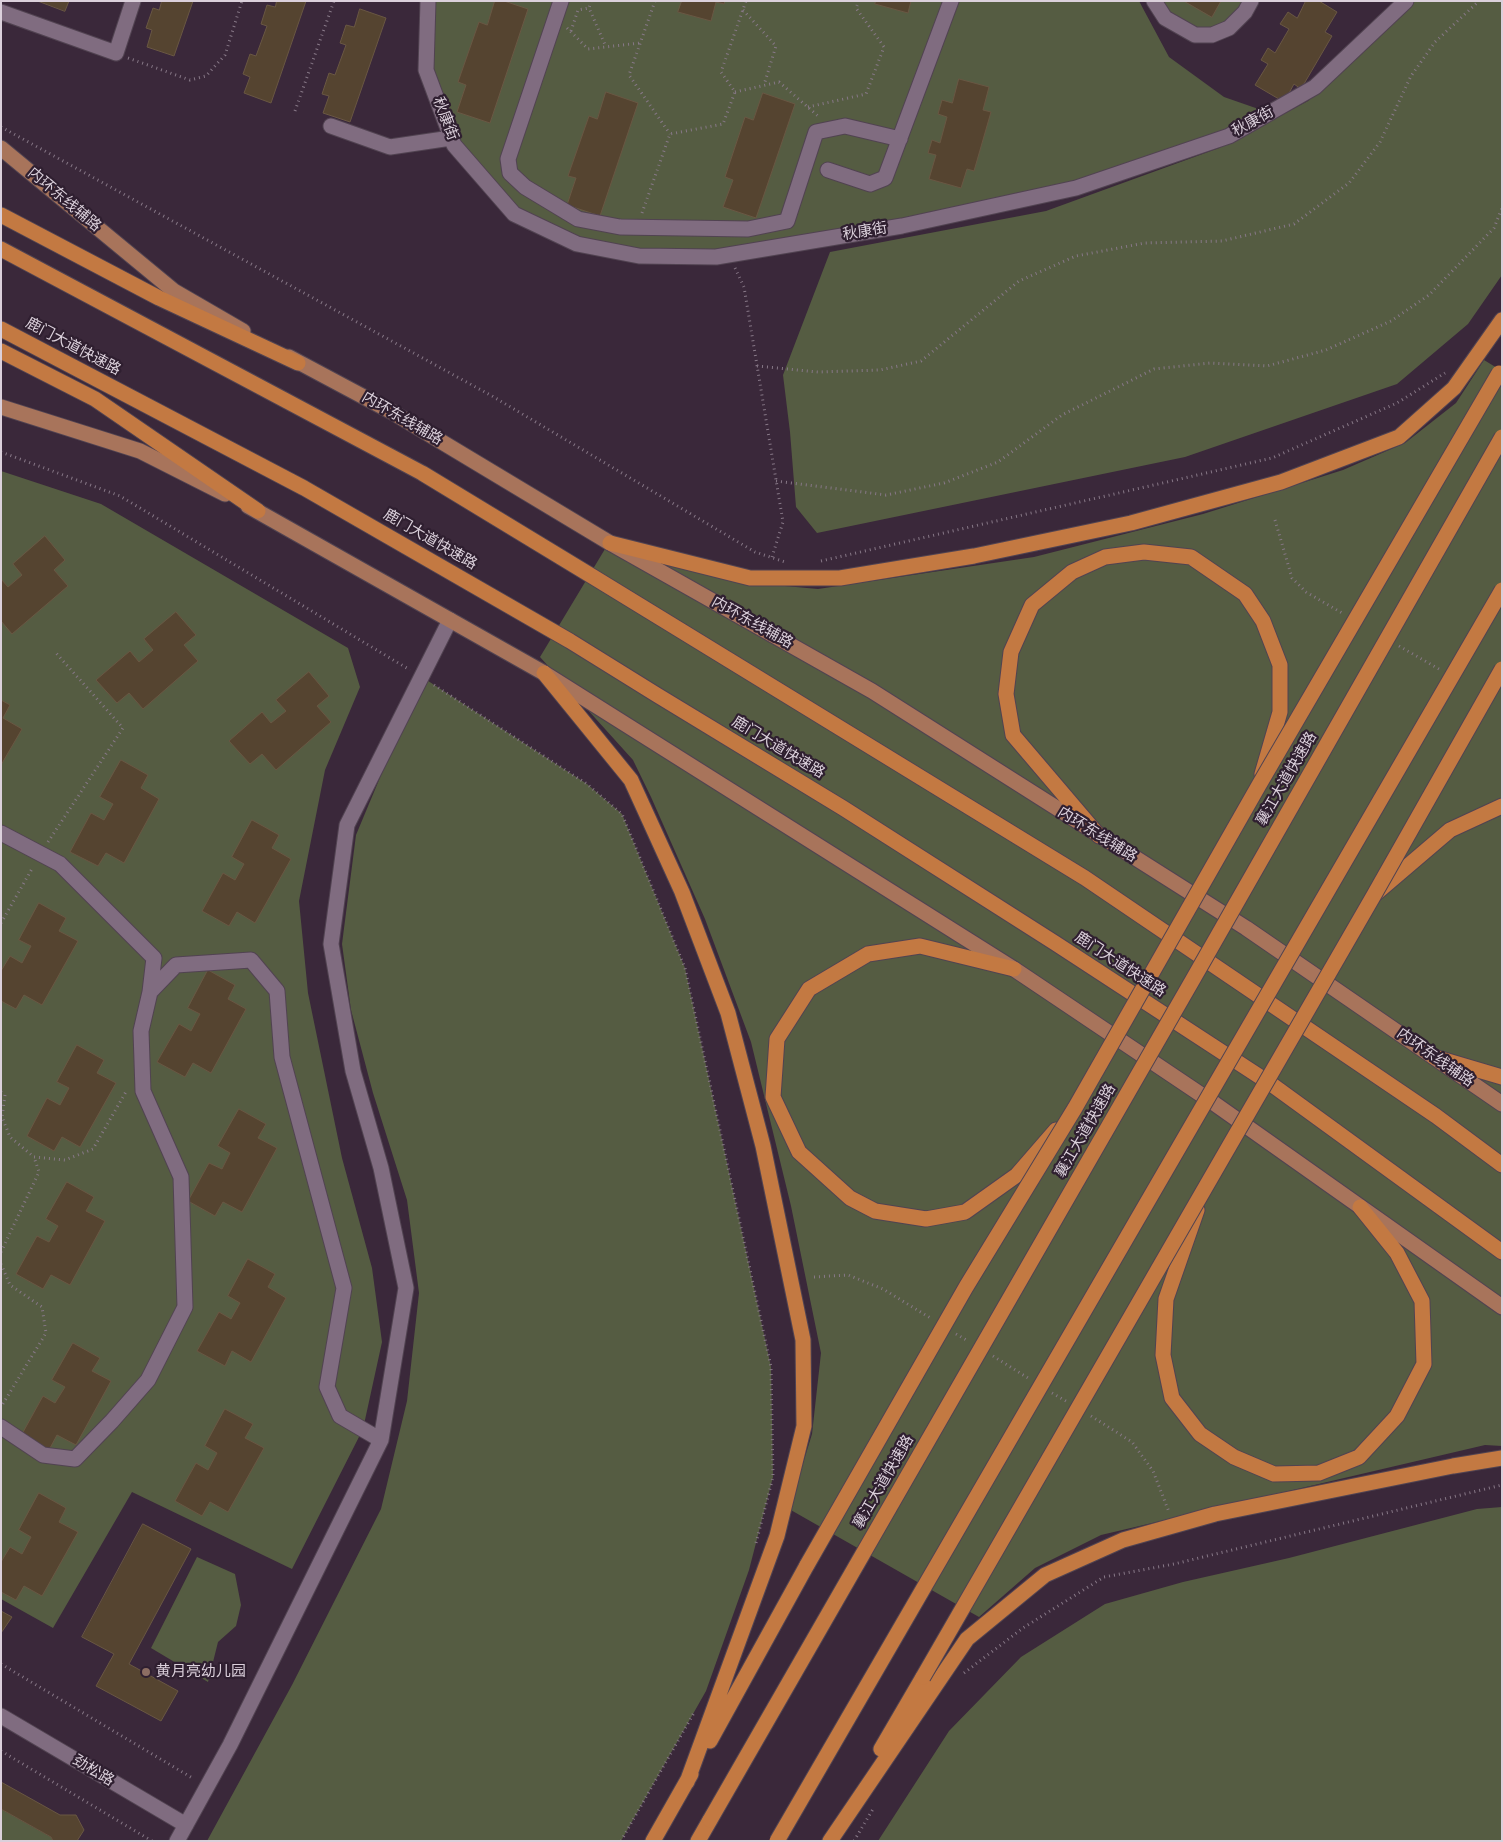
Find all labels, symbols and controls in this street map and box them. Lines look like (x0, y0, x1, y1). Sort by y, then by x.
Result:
street label: 秋康街 (429, 95, 461, 143)
street label: 秋康街 (1229, 103, 1277, 141)
street label: 内环东线辅路 (24, 164, 104, 236)
street label: 秋康街 (841, 220, 889, 244)
street label: 鹿门大道快速路 (22, 314, 124, 380)
street label: 内环东线辅路 (359, 389, 445, 449)
street label: 鹿门大道快速路 (380, 506, 480, 574)
street label: 内环东线辅路 (708, 593, 796, 653)
street label: 鹿门大道快速路 (728, 713, 828, 783)
street label: 襄江大道快速路 (1253, 729, 1321, 829)
street label: 内环东线辅路 (1054, 804, 1140, 866)
street label: 鹿门大道快速路 (1071, 929, 1169, 1001)
street label: 内环东线辅路 (1393, 1025, 1477, 1091)
street label: 襄江大道快速路 (1052, 1081, 1120, 1181)
street label: 襄江大道快速路 (850, 1432, 918, 1532)
place label: 黄月亮幼儿园 (156, 1663, 246, 1681)
marker: 黄月亮幼儿园 (140, 1666, 152, 1678)
street label: 劲松路 (69, 1752, 117, 1790)

